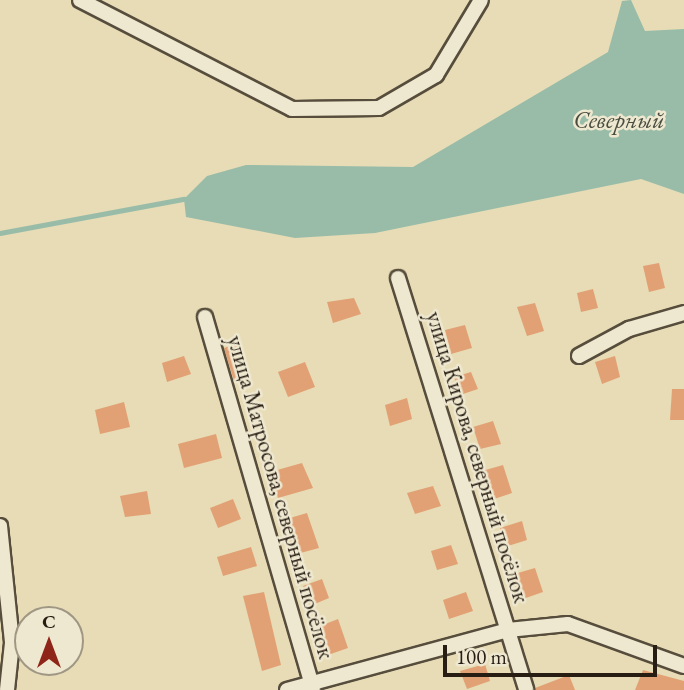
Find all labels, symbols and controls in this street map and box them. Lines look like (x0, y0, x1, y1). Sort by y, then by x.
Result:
water label: Северный (574, 106, 664, 134)
street label: улица Кирова, северный посёлок (420, 308, 536, 606)
street label: улица Матросова, северный посёлок (222, 332, 340, 662)
north arrow (14, 606, 84, 676)
text: С (42, 609, 56, 634)
scale bar (446, 630, 660, 674)
text: 100 m (456, 643, 507, 670)

